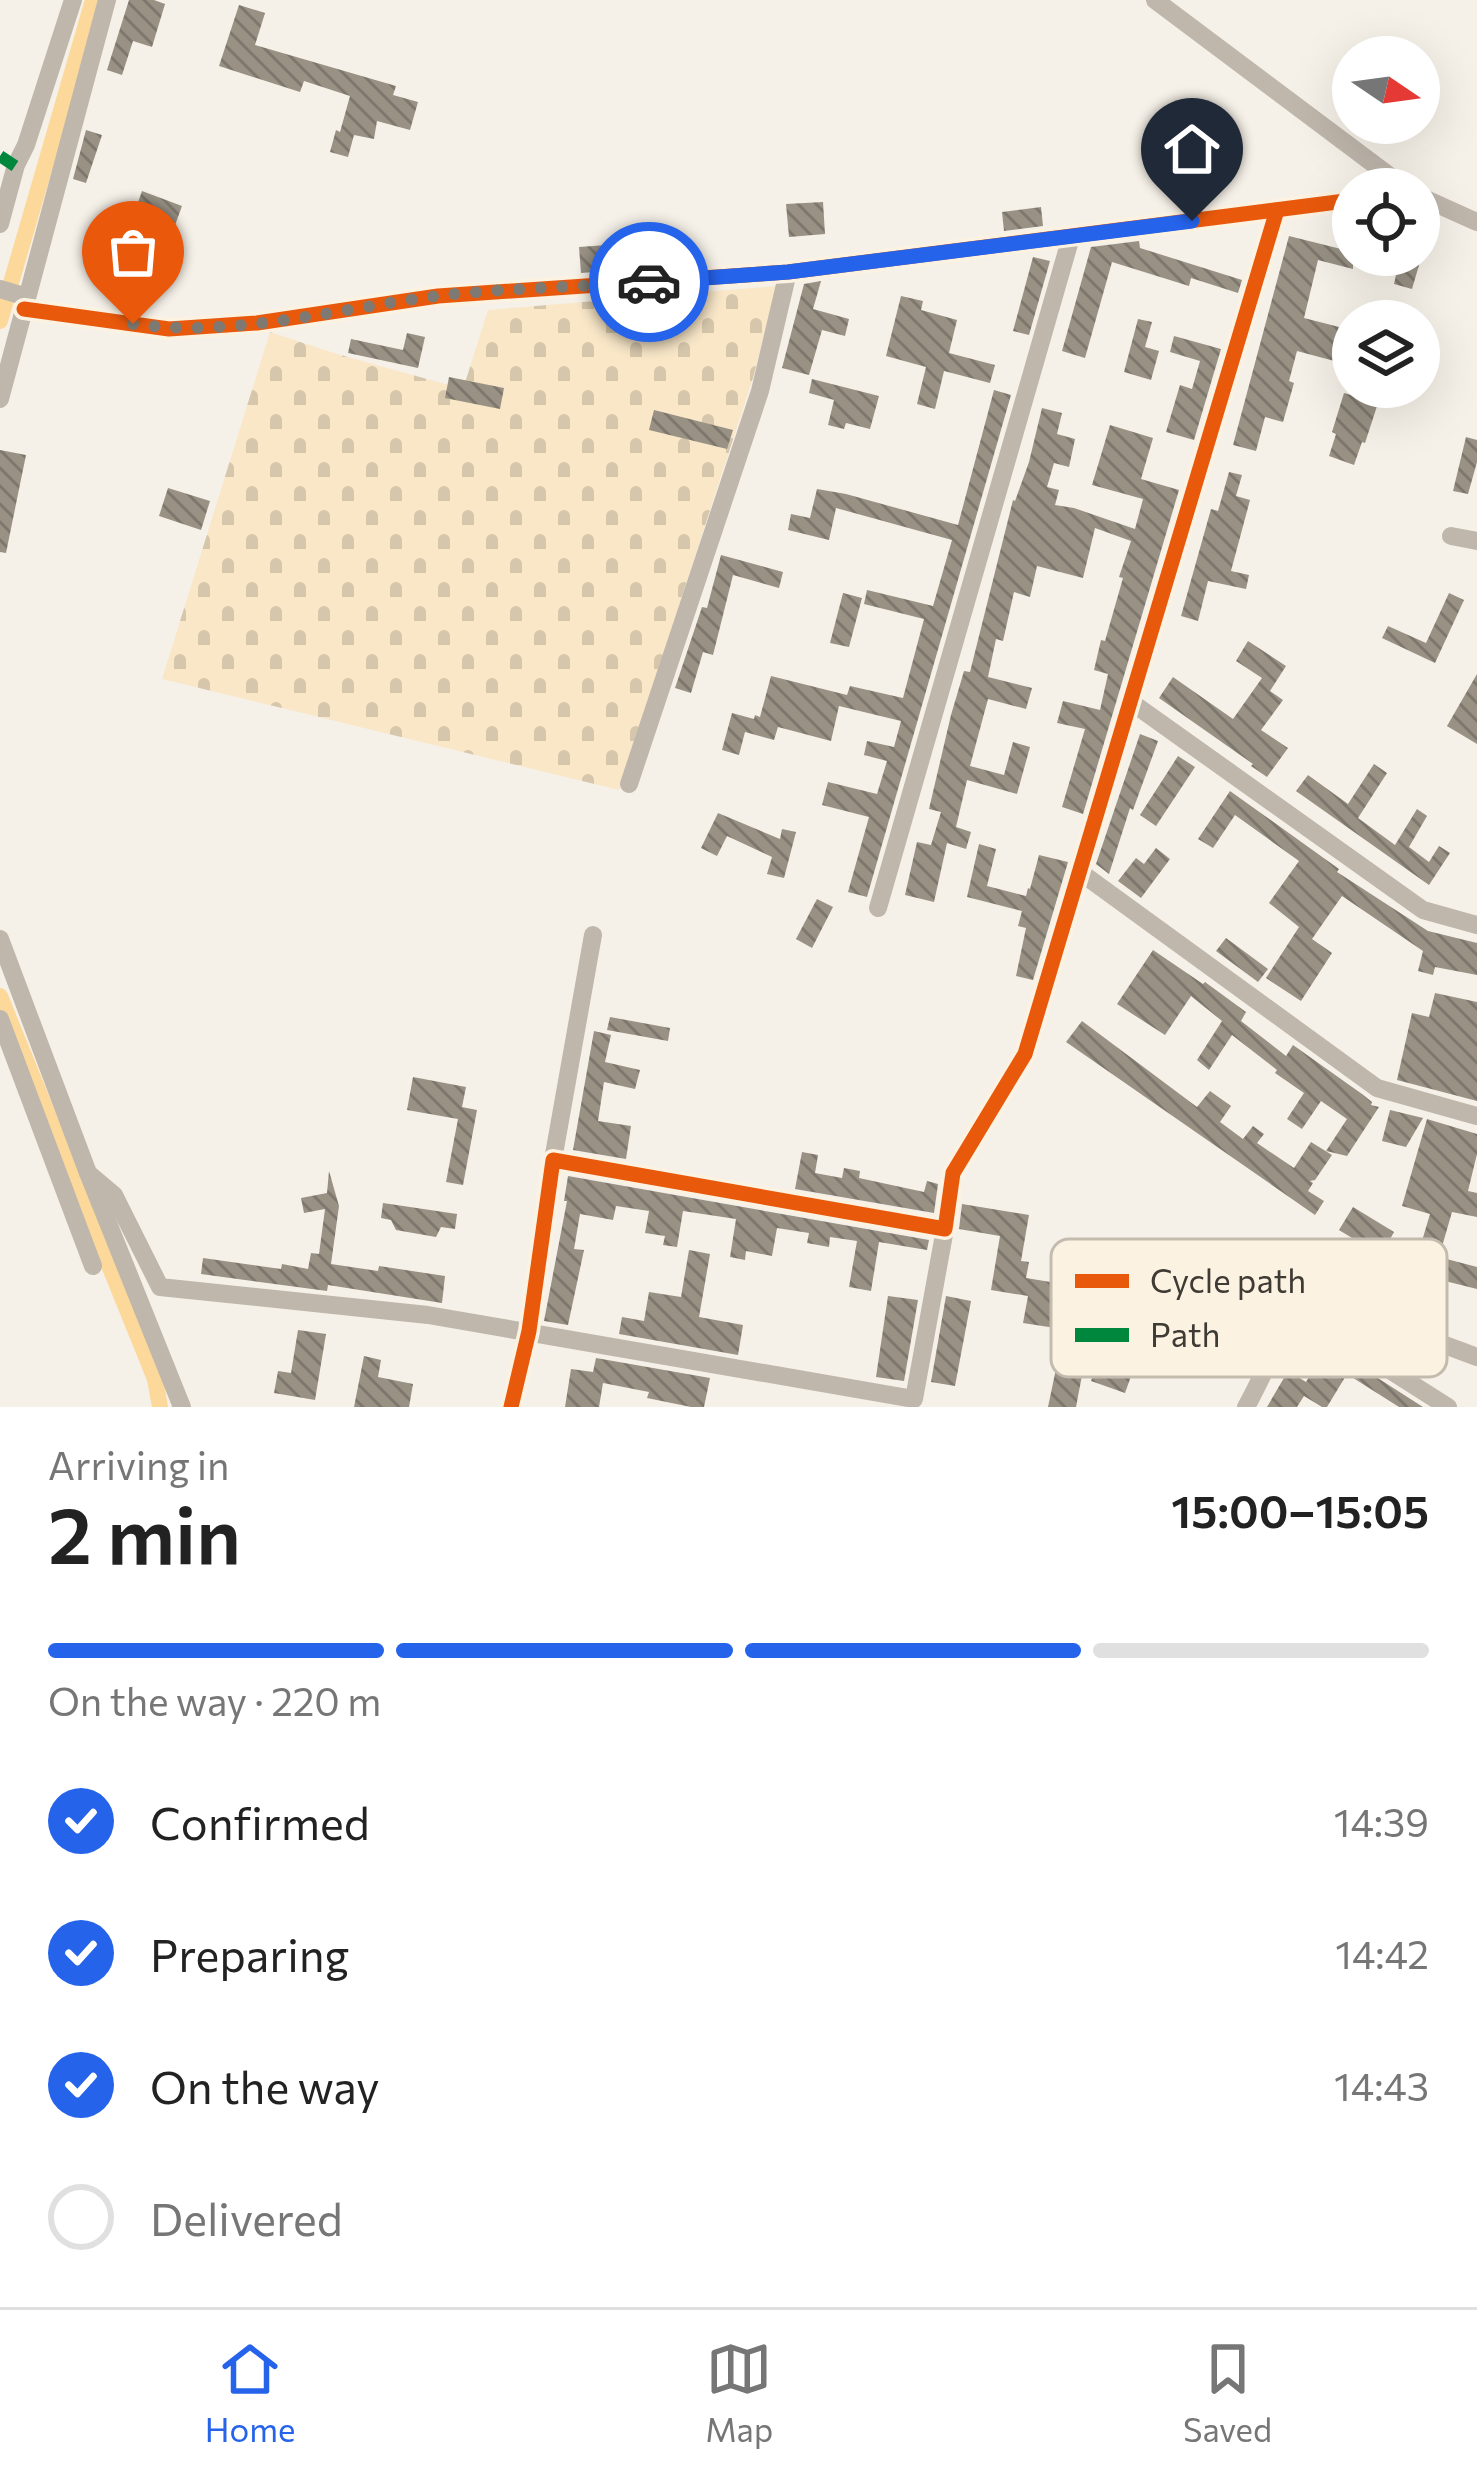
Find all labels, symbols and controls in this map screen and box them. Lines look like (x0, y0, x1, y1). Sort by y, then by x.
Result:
north arrow (1332, 36, 1440, 144)
map controls (1332, 36, 1440, 408)
pin (1141, 98, 1243, 221)
icon: home (1159, 116, 1225, 182)
button: locate (1332, 168, 1440, 276)
pin (82, 201, 184, 324)
icon: bag (100, 219, 166, 285)
courier (589, 222, 709, 342)
icon: car (616, 249, 682, 315)
button: layers (1332, 300, 1440, 408)
legend (1051, 1239, 1447, 1377)
text: Cycle path (1150, 1259, 1306, 1300)
text: Path (1150, 1313, 1220, 1354)
text: Arriving in (48, 1440, 229, 1488)
text: 15:00–15:05 (1171, 1482, 1429, 1537)
text: 2 min (48, 1485, 241, 1580)
text: On the way · 220 m (48, 1676, 381, 1724)
icon: check (48, 1788, 114, 1854)
text: Confirmed (150, 1794, 370, 1849)
text: 14:39 (1334, 1797, 1429, 1845)
icon: check (48, 1920, 114, 1986)
text: Preparing (150, 1926, 349, 1981)
text: 14:42 (1335, 1929, 1429, 1977)
icon: check (48, 2052, 114, 2118)
text: On the way (150, 2058, 380, 2113)
text: 14:43 (1334, 2061, 1429, 2109)
text: Delivered (150, 2190, 343, 2245)
tab: Home (205, 2336, 296, 2449)
tab: Map (705, 2336, 773, 2449)
tab: Saved (1183, 2336, 1272, 2449)

